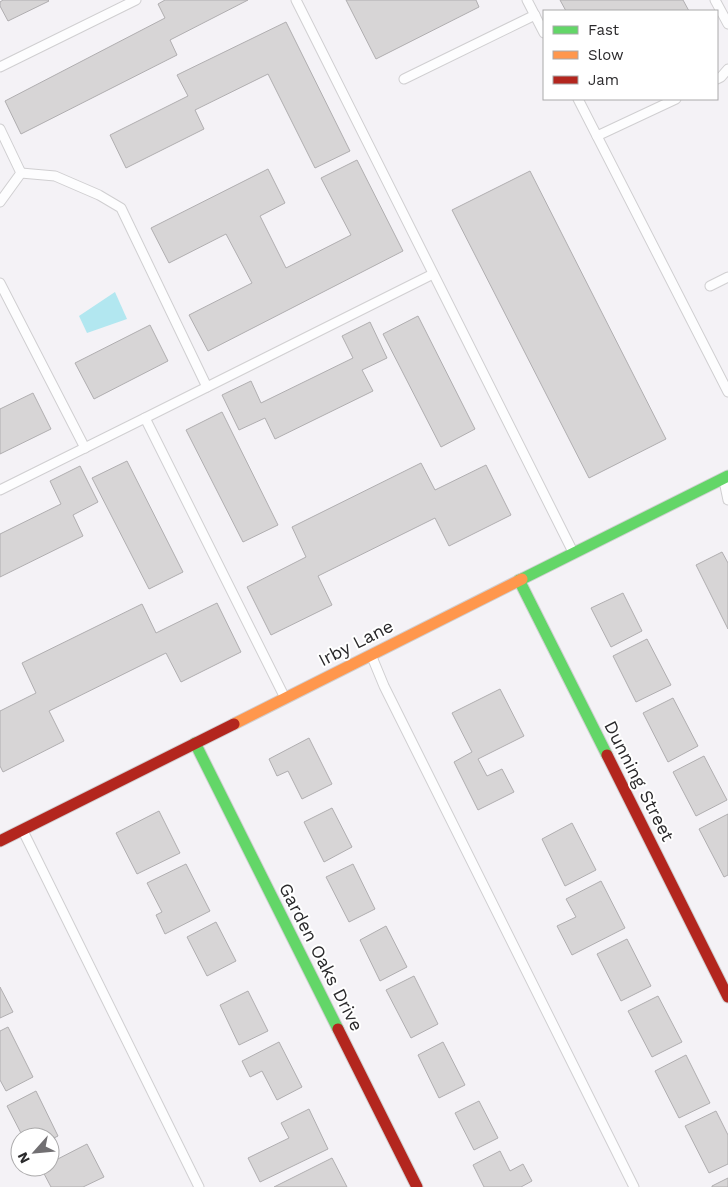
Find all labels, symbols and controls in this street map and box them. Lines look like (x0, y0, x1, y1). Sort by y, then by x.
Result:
legend (543, 10, 718, 100)
text: Fast (588, 21, 620, 39)
text: Slow (588, 46, 624, 64)
text: Jam (588, 71, 619, 89)
street label: Irby Lane (315, 615, 397, 670)
street label: Dunning Street (600, 717, 679, 845)
street label: Garden Oaks Drive (275, 879, 368, 1034)
north arrow (10, 1127, 60, 1177)
text: N (14, 1150, 33, 1166)

